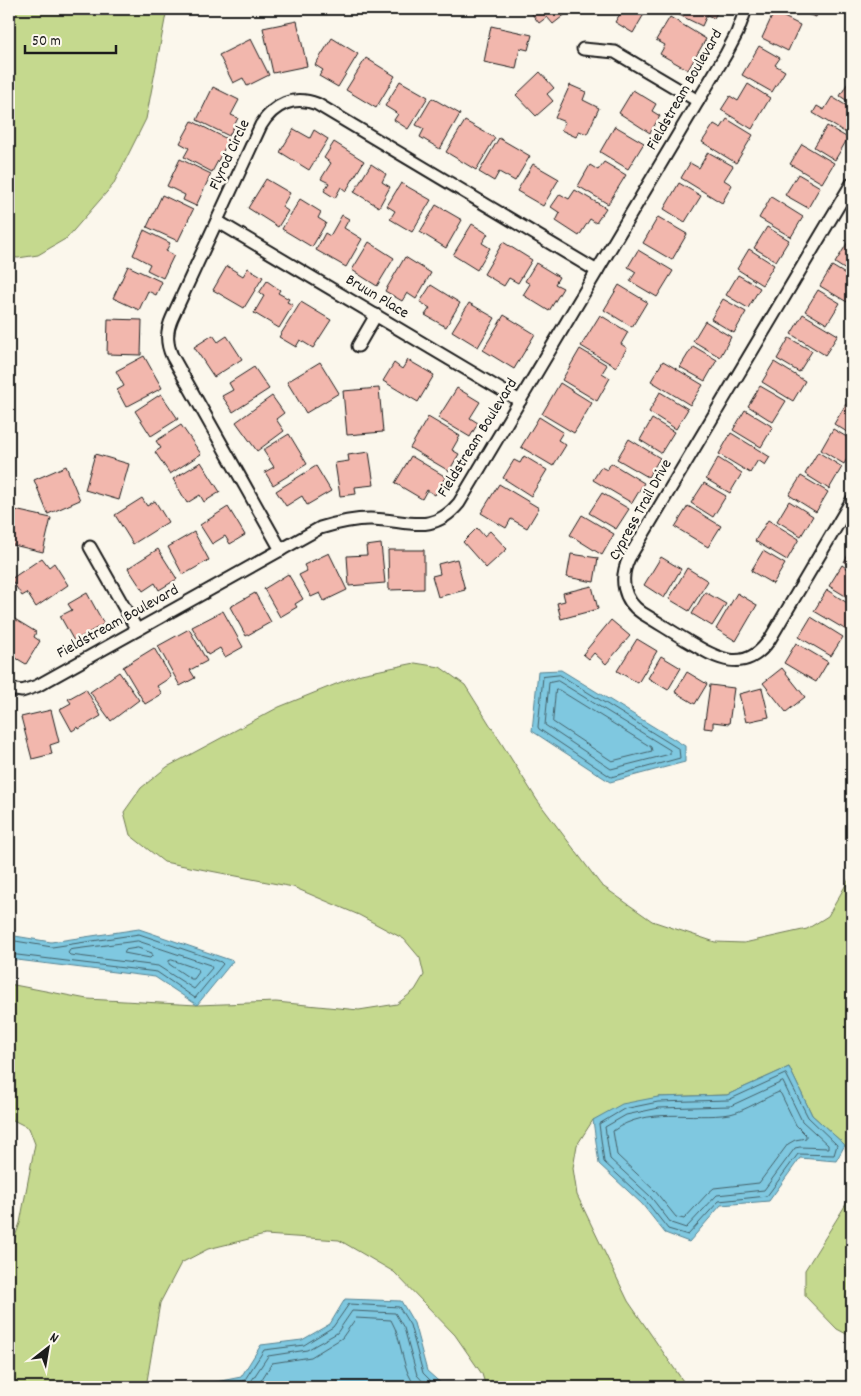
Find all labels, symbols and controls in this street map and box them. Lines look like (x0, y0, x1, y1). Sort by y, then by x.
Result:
scale bar (25, 22, 116, 54)
street label: Fieldstream Boulevard (641, 25, 729, 155)
text: 50 m (32, 31, 61, 53)
street label: Flyrod Circle (204, 116, 256, 194)
street label: Bruun Place (341, 269, 413, 325)
street label: Fieldstream Boulevard (432, 374, 524, 502)
street label: Cypress Trail Drive (604, 455, 678, 565)
street label: Fieldstream Boulevard (53, 579, 183, 665)
north arrow (22, 1324, 72, 1374)
text: N (46, 1328, 62, 1349)

